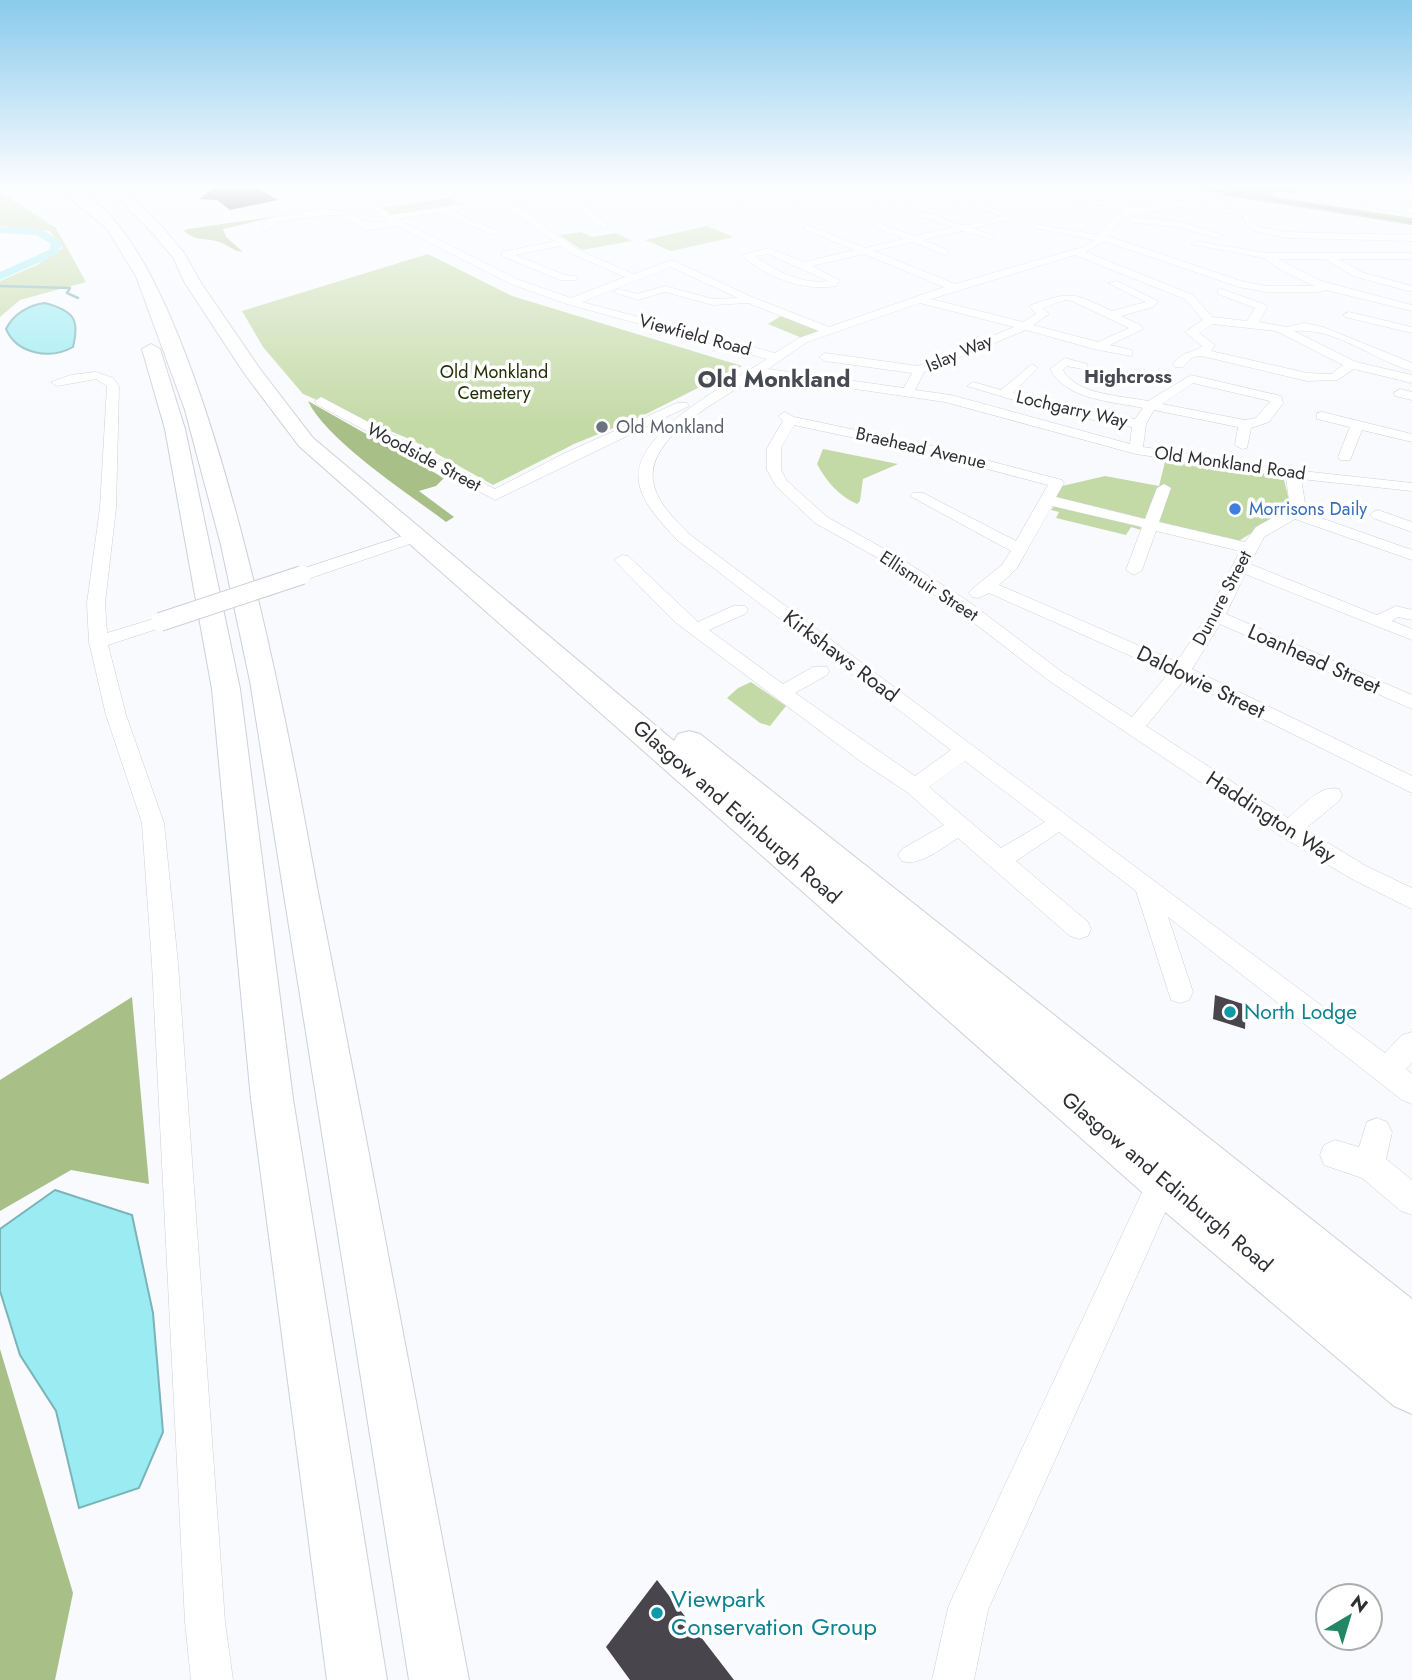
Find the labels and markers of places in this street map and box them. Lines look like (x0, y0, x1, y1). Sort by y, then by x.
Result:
place label: Old Monkland (616, 414, 724, 440)
marker: Old Monkland (594, 419, 610, 435)
place label: Morrisons Daily (1249, 496, 1367, 522)
marker: Morrisons Daily (1227, 501, 1243, 517)
place label: North Lodge (1244, 997, 1357, 1027)
marker: North Lodge (1222, 1004, 1238, 1020)
place label: Viewpark Conservation Group (671, 1581, 877, 1644)
marker: Viewpark Conservation Group (649, 1605, 665, 1621)

